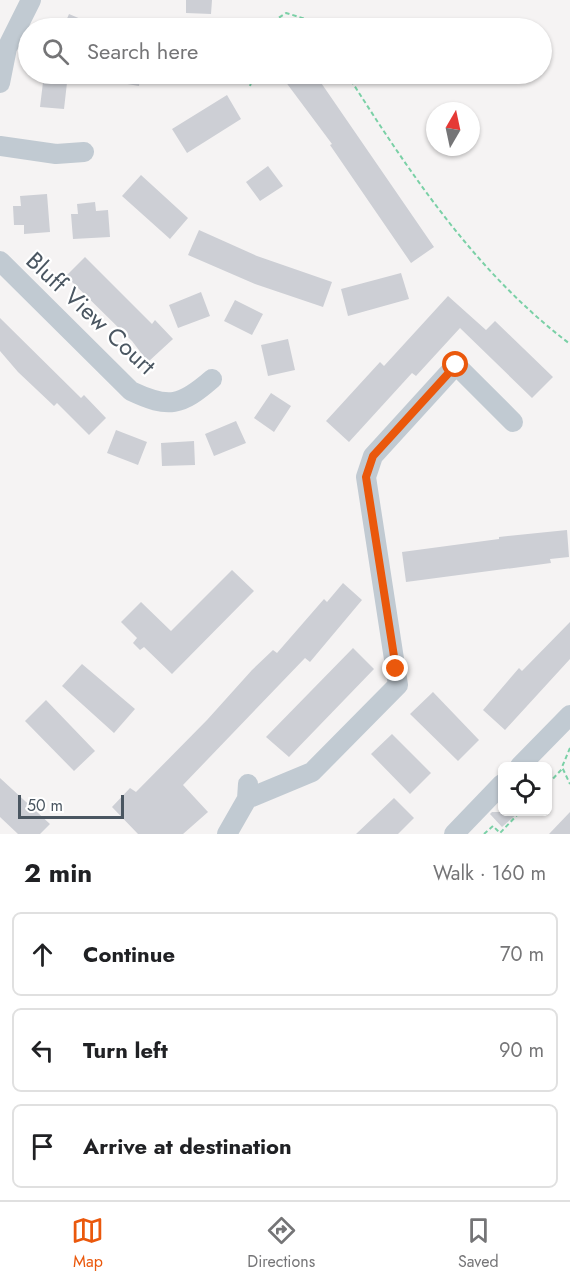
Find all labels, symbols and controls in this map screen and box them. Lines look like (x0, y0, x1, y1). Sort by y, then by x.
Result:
search box (18, 18, 552, 84)
icon: search (39, 35, 72, 68)
text: Search here (87, 35, 198, 67)
north arrow (426, 102, 480, 156)
street label: Bluff View Court (18, 244, 164, 383)
route start (442, 351, 468, 377)
route end (382, 655, 408, 681)
map controls (498, 762, 552, 816)
button: locate (498, 762, 552, 816)
scale bar (18, 792, 124, 820)
text: 50 m (27, 794, 63, 817)
text: 2 min (24, 854, 92, 892)
text: Walk · 160 m (433, 859, 546, 888)
icon: ahead (26, 938, 59, 971)
text: Continue (83, 938, 175, 970)
text: 70 m (500, 940, 544, 969)
icon: left (26, 1034, 59, 1067)
text: Turn left (83, 1034, 168, 1066)
text: 90 m (499, 1036, 544, 1065)
icon: arrive (26, 1130, 59, 1163)
text: Arrive at destination (83, 1130, 292, 1162)
tab: Map (71, 1214, 104, 1273)
tab: Directions (247, 1214, 315, 1273)
tab: Saved (458, 1214, 499, 1273)

